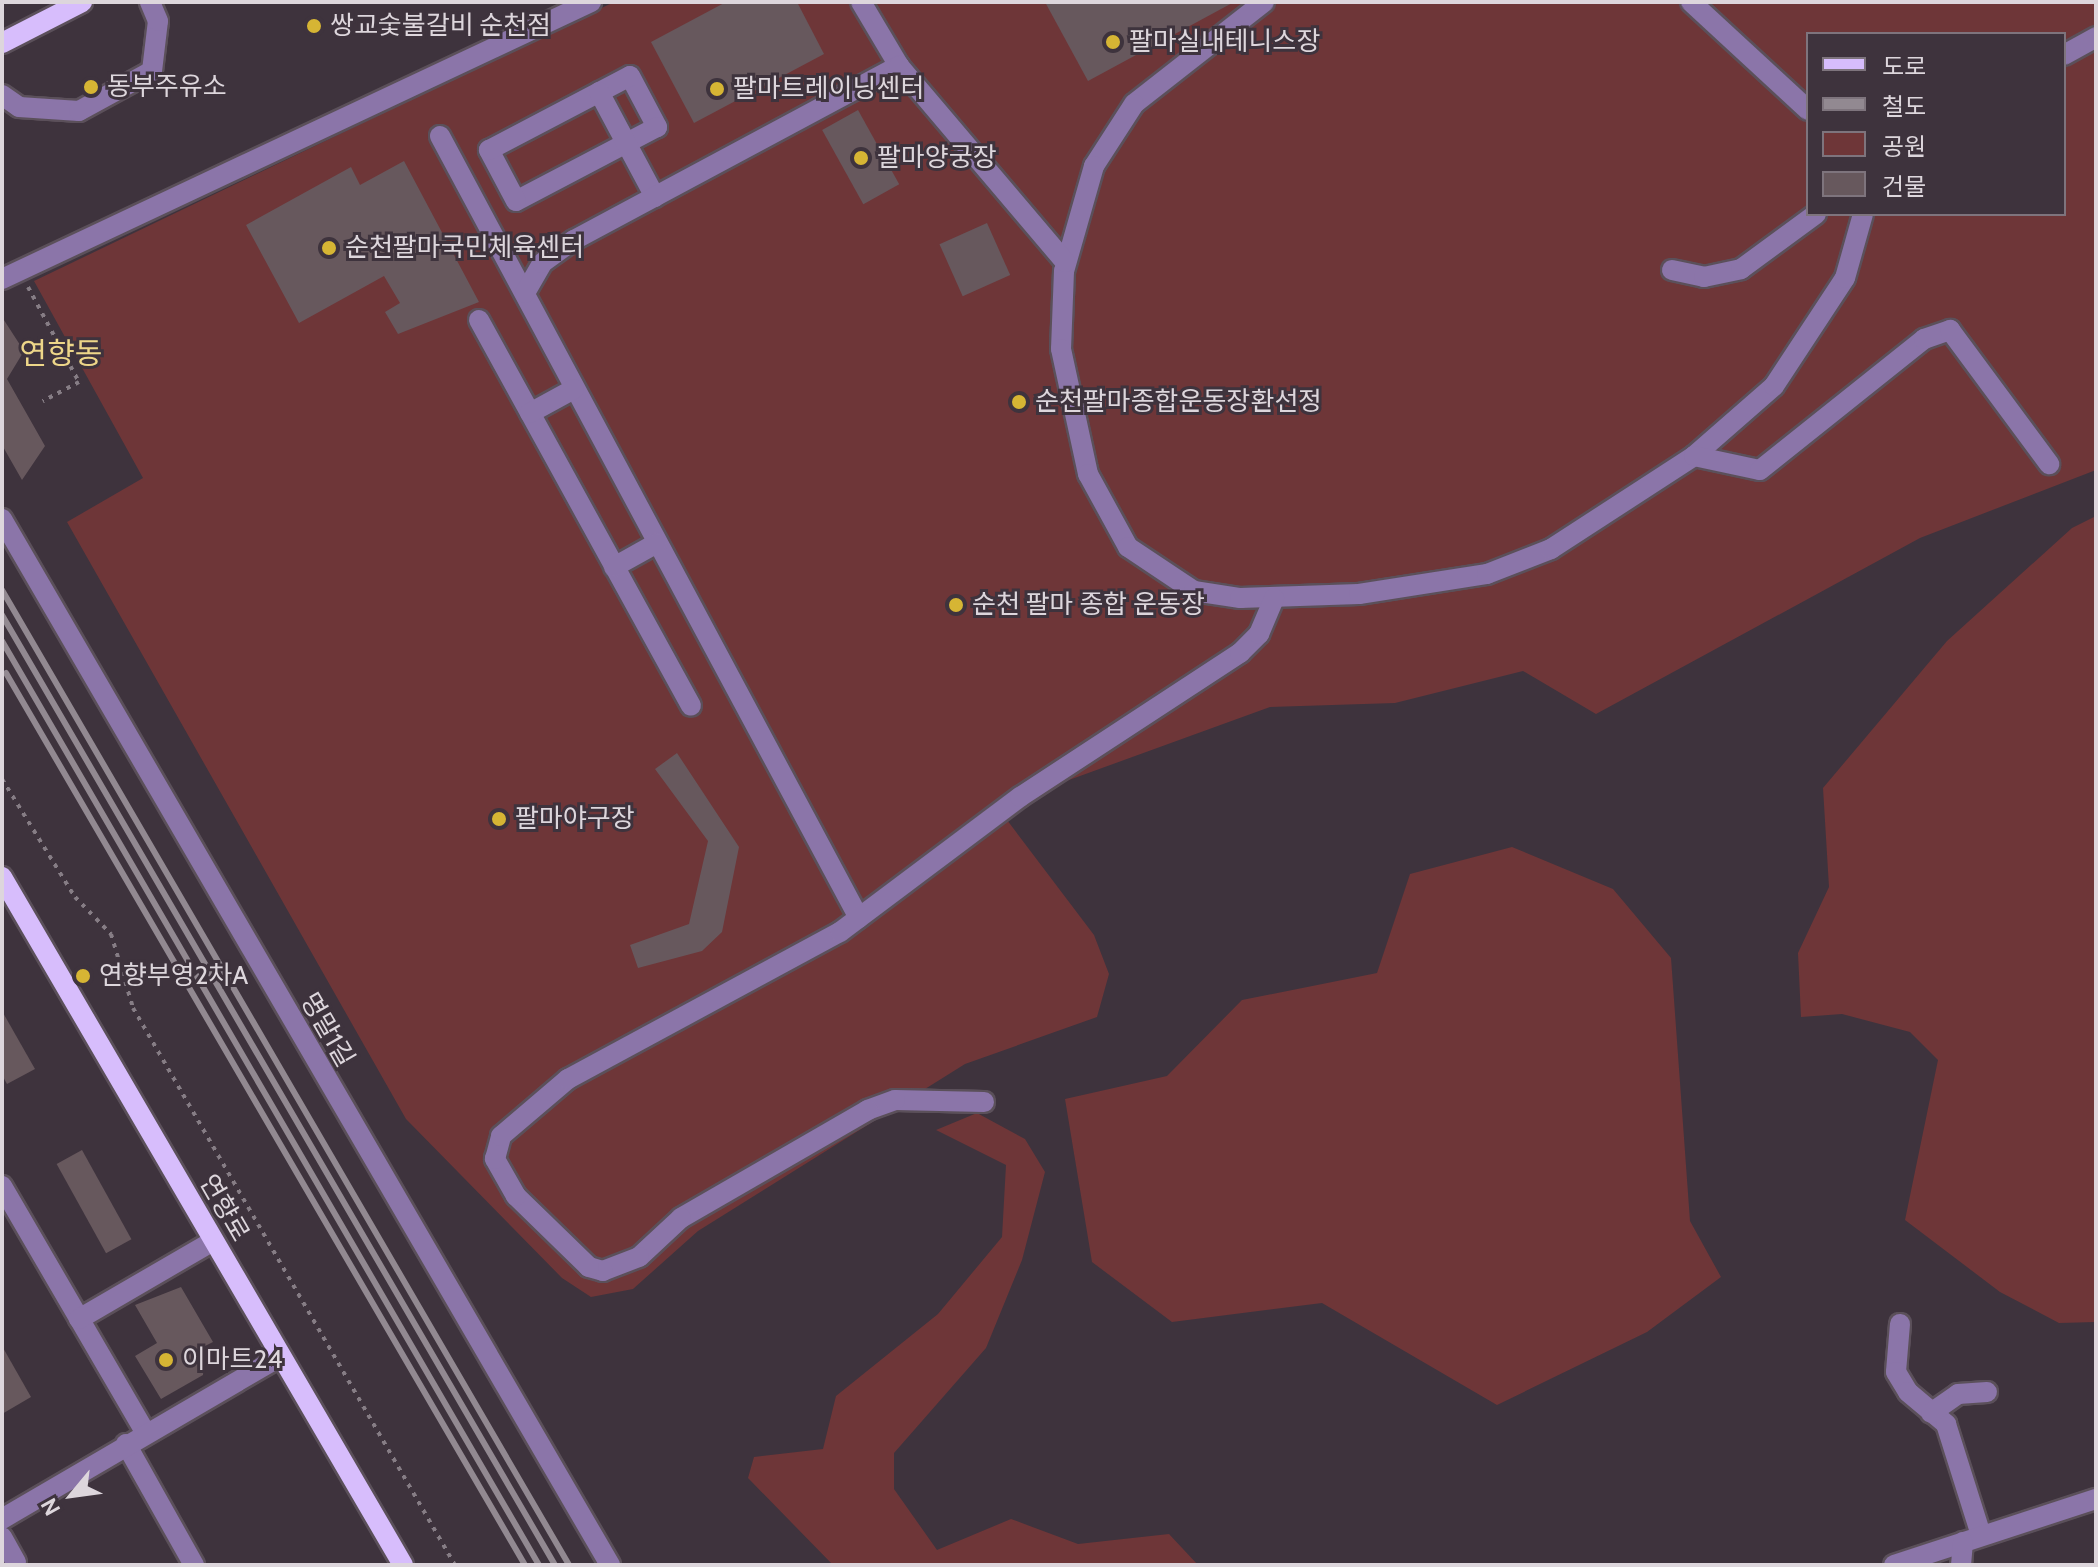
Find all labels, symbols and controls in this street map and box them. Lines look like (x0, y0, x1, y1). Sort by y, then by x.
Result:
place label: 쌍교숯불갈비 순천점 (330, 10, 551, 42)
marker: 쌍교숯불갈비 순천점 (305, 17, 323, 35)
place label: 팔마실내테니스장 (1129, 26, 1320, 58)
legend (1806, 32, 2066, 216)
marker: 팔마실내테니스장 (1104, 33, 1122, 51)
text: 도로 (1882, 52, 1926, 81)
place label: 동부주유소 (107, 71, 227, 103)
place label: 팔마트레이닝센터 (733, 73, 924, 105)
marker: 동부주유소 (82, 78, 100, 96)
marker: 팔마트레이닝센터 (708, 80, 726, 98)
text: 철도 (1882, 92, 1926, 121)
text: 공원 (1882, 132, 1926, 161)
place label: 팔마양궁장 (877, 142, 997, 174)
marker: 팔마양궁장 (852, 149, 870, 167)
text: 건물 (1882, 172, 1926, 201)
place label: 순천팔마국민체육센터 (345, 232, 584, 264)
marker: 순천팔마국민체육센터 (320, 239, 338, 257)
district label: 연향동 (20, 336, 102, 372)
place label: 순천팔마종합운동장환선정 (1035, 386, 1322, 418)
marker: 순천팔마종합운동장환선정 (1010, 393, 1028, 411)
place label: 순천 팔마 종합 운동장 (972, 589, 1205, 621)
marker: 순천 팔마 종합 운동장 (947, 596, 965, 614)
place label: 팔마야구장 (515, 803, 635, 835)
marker: 팔마야구장 (490, 810, 508, 828)
place label: 연향부영2차A (99, 960, 248, 992)
marker: 연향부영2차A (74, 967, 92, 985)
street label: 명말1길 (293, 987, 361, 1073)
street label: 연향로 (193, 1169, 255, 1247)
place label: 이마트24 (182, 1344, 282, 1376)
marker: 이마트24 (157, 1351, 175, 1369)
north arrow (32, 1455, 112, 1535)
text: N (35, 1494, 66, 1520)

